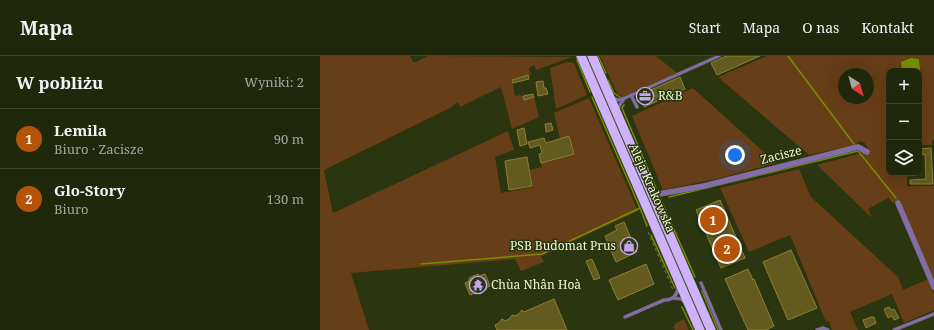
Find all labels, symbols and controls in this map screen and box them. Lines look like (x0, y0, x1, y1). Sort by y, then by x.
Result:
text: Mapa (20, 15, 73, 41)
text: Start (689, 18, 721, 37)
text: Mapa (743, 18, 780, 37)
text: O nas (802, 18, 839, 37)
text: Kontakt (861, 18, 914, 37)
north arrow (838, 68, 874, 104)
map controls (886, 68, 922, 176)
button: + (886, 68, 922, 104)
text: W pobliżu (16, 71, 103, 94)
text: Wyniki: 2 (244, 73, 304, 91)
office icon: R&B (635, 86, 655, 106)
place label: R&B (658, 87, 683, 104)
button: − (886, 104, 922, 140)
text: Lemila (54, 120, 107, 140)
text: 1 (25, 130, 33, 148)
text: 90 m (274, 130, 304, 148)
text: Biuro · Zacisze (54, 140, 144, 158)
button: layers (886, 140, 922, 176)
street label: Aleja Krakowska (625, 141, 680, 235)
street label: Zacisze (759, 141, 803, 168)
your location (725, 145, 745, 165)
text: Glo-Story (54, 180, 125, 200)
text: 2 (25, 190, 33, 208)
text: 130 m (267, 190, 304, 208)
text: Biuro (54, 200, 89, 218)
pin: 1 (700, 205, 726, 235)
pin: 2 (714, 234, 740, 264)
shop icon: PSB Budomat Prus (619, 236, 639, 256)
place label: PSB Budomat Prus (510, 237, 616, 254)
temple icon: Chùa Nhân Hoà (468, 275, 488, 295)
place label: Chùa Nhân Hoà (491, 276, 581, 293)

